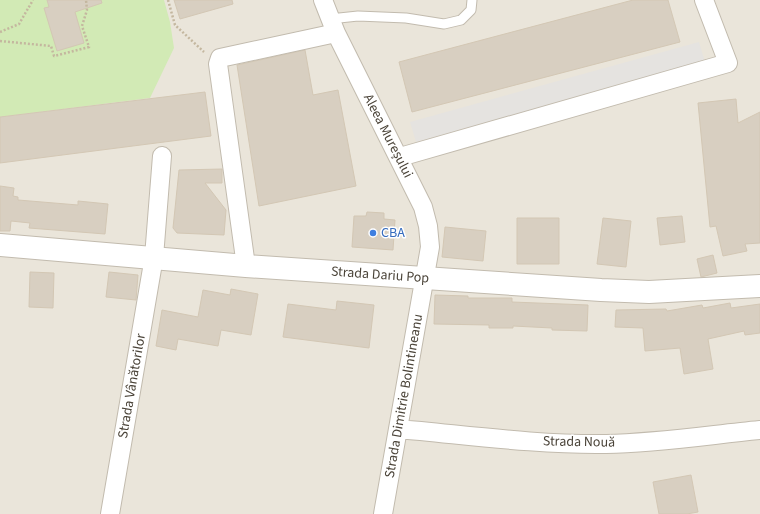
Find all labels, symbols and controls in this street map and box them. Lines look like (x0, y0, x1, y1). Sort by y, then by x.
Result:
street label: Aleea Mureșului (358, 90, 418, 182)
place label: CBA (381, 223, 405, 243)
marker: CBA (368, 228, 378, 238)
street label: Strada Dariu Pop (330, 262, 430, 288)
street label: Strada Dimitrie Bolintineanu (380, 312, 428, 480)
street label: Strada Vânătorilor (113, 332, 151, 440)
street label: Strada Nouă (543, 431, 615, 453)

